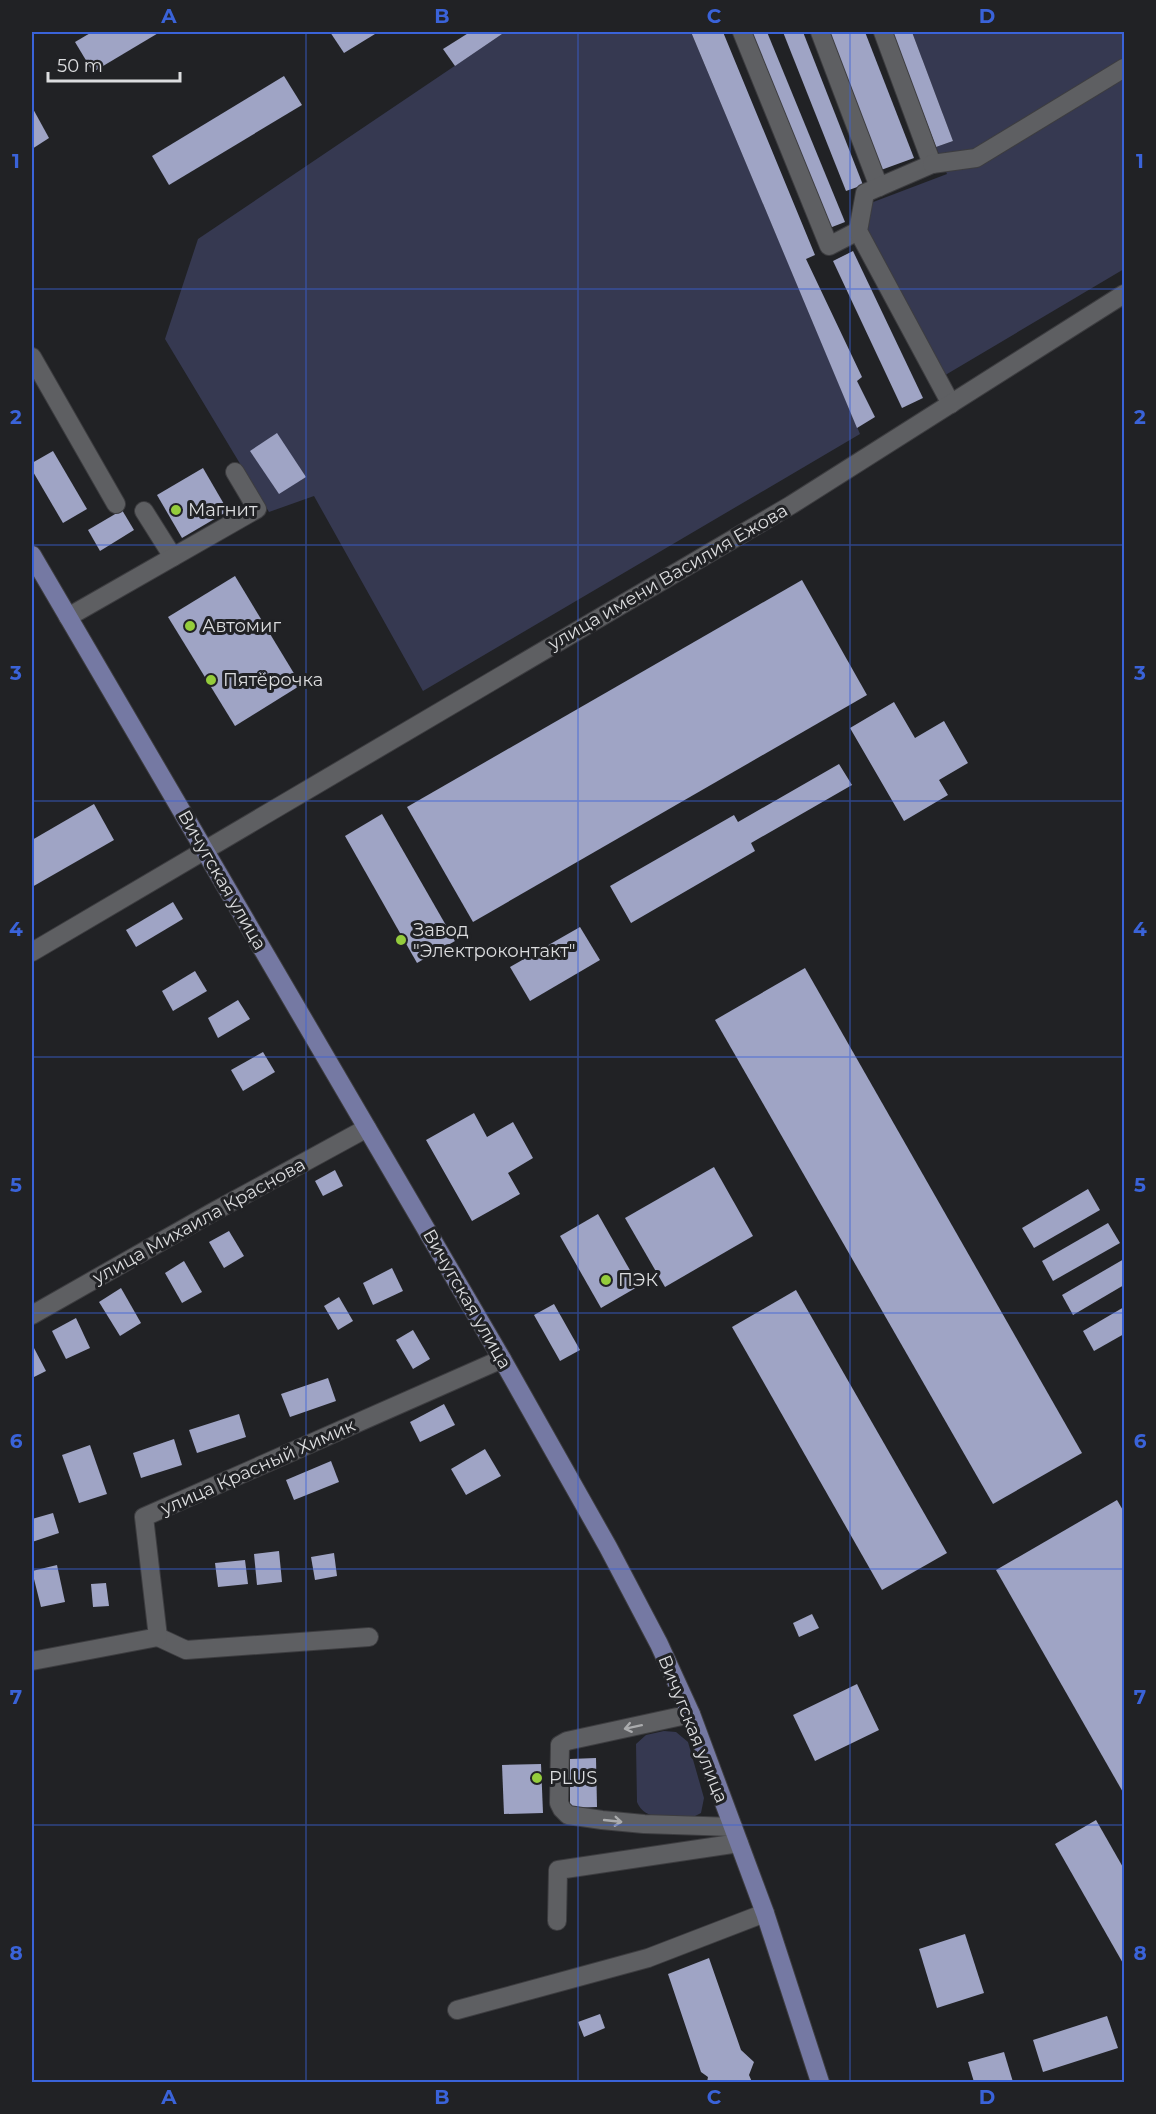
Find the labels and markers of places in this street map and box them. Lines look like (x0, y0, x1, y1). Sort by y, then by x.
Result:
place label: Магнит (188, 499, 258, 521)
marker: Магнит (169, 503, 183, 517)
place label: Автомиг (202, 615, 281, 637)
marker: Автомиг (183, 619, 197, 633)
place label: Пятёрочка (223, 669, 323, 691)
marker: Пятёрочка (204, 673, 218, 687)
place label: Завод "Электроконтакт" (413, 919, 575, 962)
marker: Завод "Электроконтакт" (394, 933, 408, 947)
place label: ПЭК (618, 1269, 659, 1291)
marker: ПЭК (599, 1273, 613, 1287)
place label: PLUS (549, 1767, 597, 1789)
marker: PLUS (530, 1771, 544, 1785)

